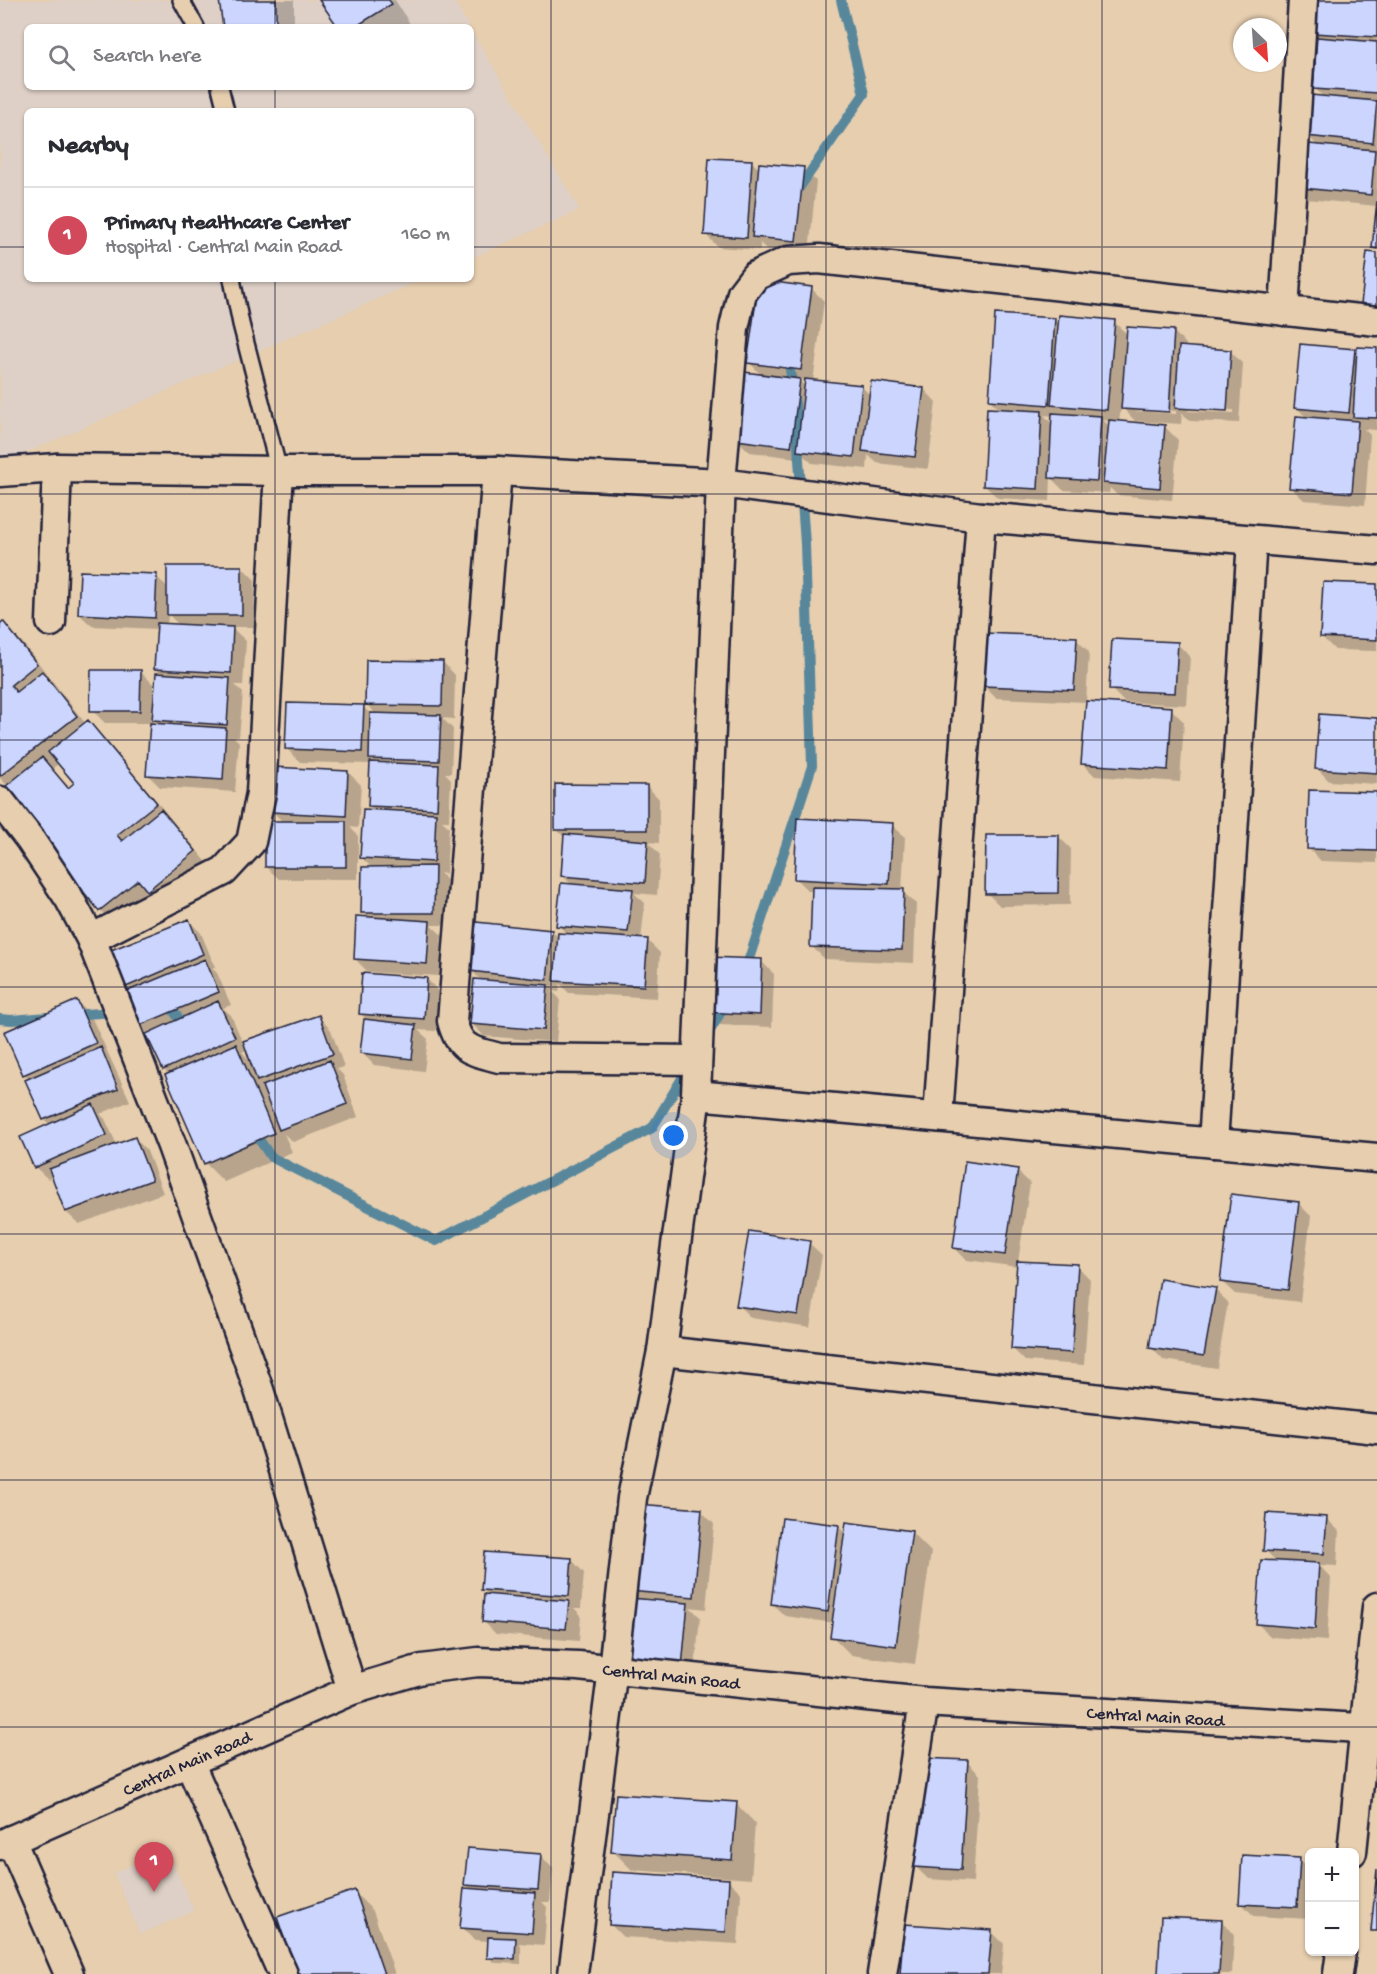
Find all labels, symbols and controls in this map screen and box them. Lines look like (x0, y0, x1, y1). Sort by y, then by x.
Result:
north arrow (1233, 18, 1287, 72)
search box (24, 24, 474, 90)
icon: search (45, 41, 78, 74)
text: Search here (93, 44, 201, 70)
text: Nearby (48, 132, 129, 163)
text: Primary Healthcare Center (105, 211, 349, 237)
text: 1 (63, 224, 72, 247)
text: 160 m (401, 224, 450, 247)
text: Hospital · Central Main Road (105, 237, 341, 260)
your location (659, 1121, 688, 1150)
street label: Central Main Road (601, 1661, 742, 1696)
street label: Central Main Road (1086, 1704, 1226, 1733)
street label: Central Main Road (120, 1727, 256, 1803)
pin: 1 (134, 1842, 174, 1892)
map controls (1305, 1848, 1359, 1956)
button: + (1305, 1848, 1359, 1902)
button: − (1305, 1902, 1359, 1956)

